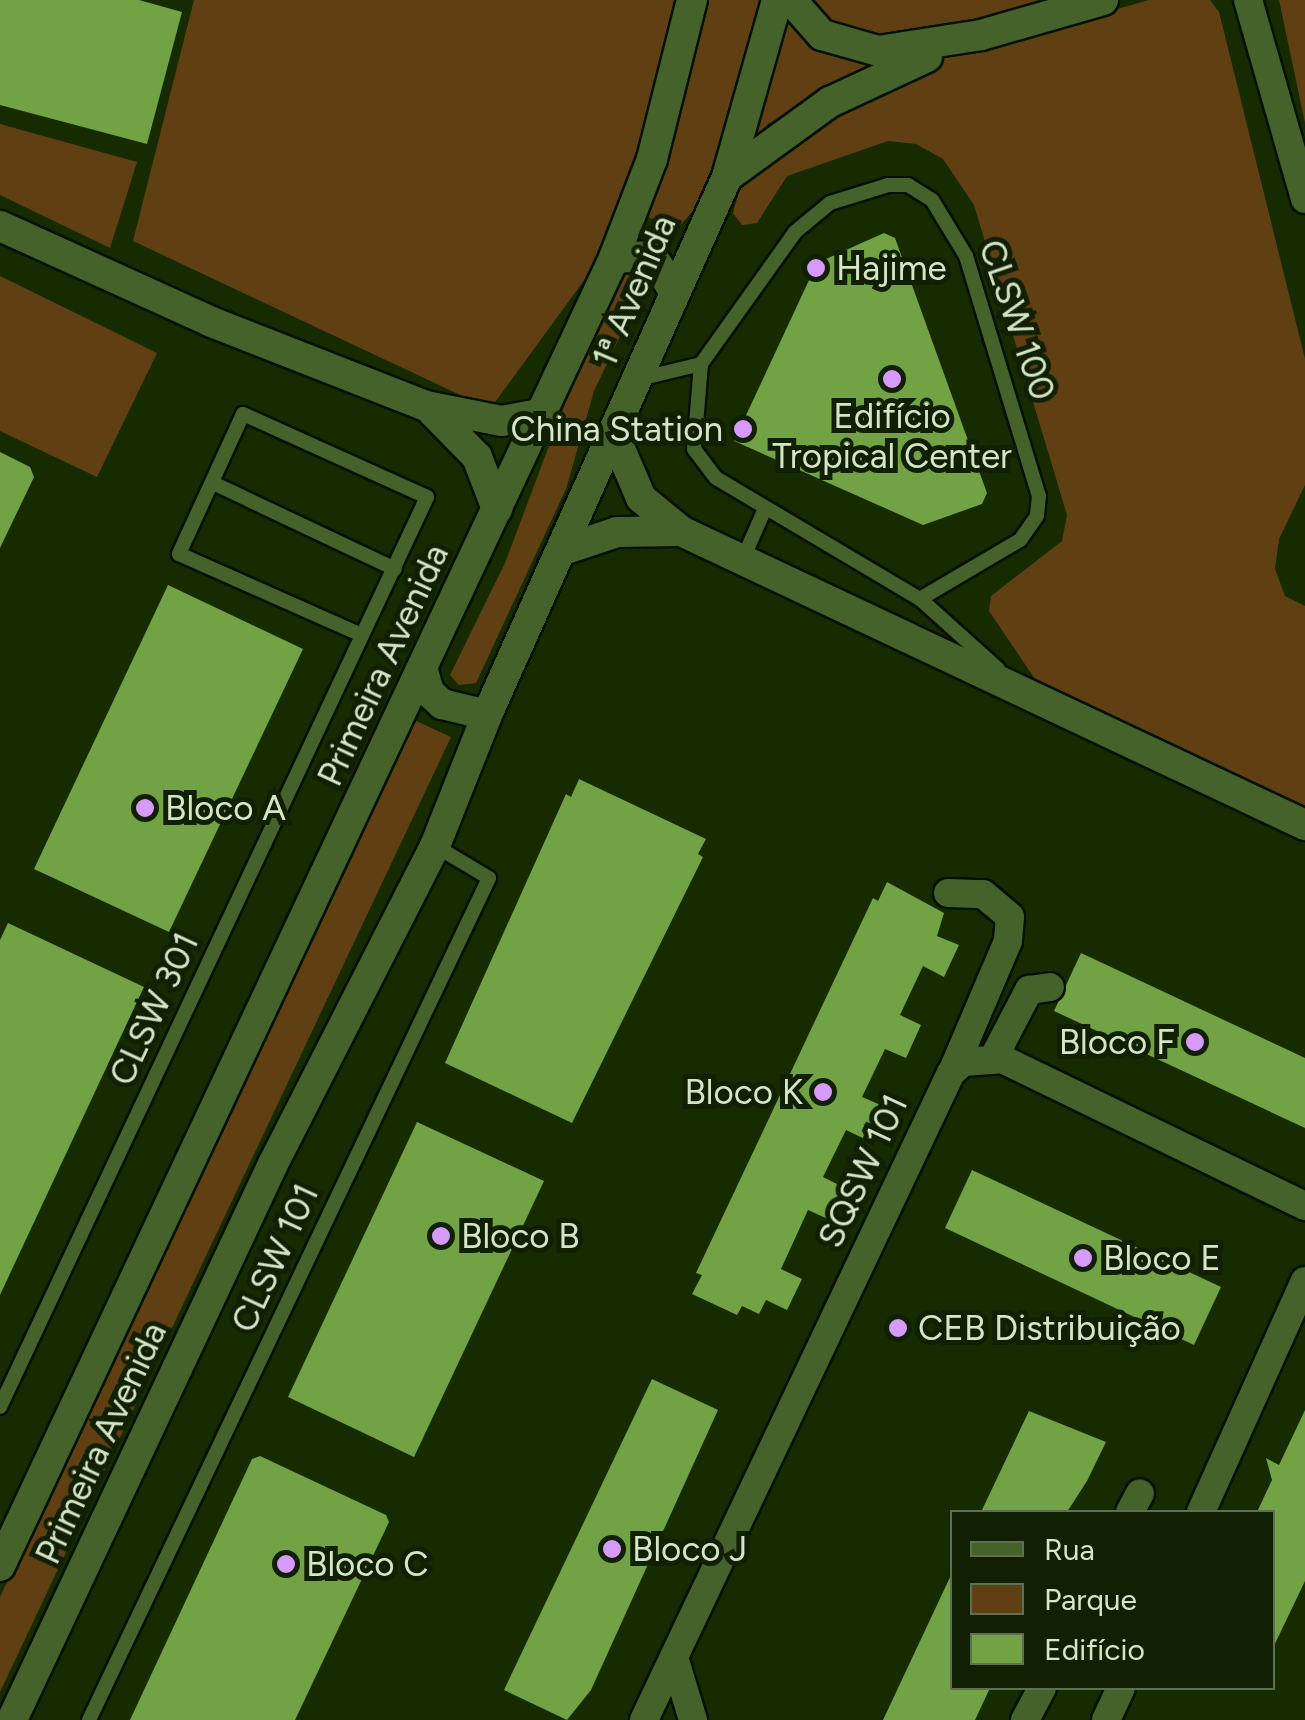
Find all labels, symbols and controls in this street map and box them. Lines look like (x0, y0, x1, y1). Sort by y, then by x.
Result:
street label: 1ª Avenida (583, 209, 685, 373)
street label: CLSW 100 (970, 234, 1064, 406)
place label: Hajime (836, 247, 947, 289)
marker: Hajime (805, 257, 827, 279)
marker: Edifício Tropical Center (881, 368, 903, 390)
place label: Edifício Tropical Center (772, 395, 1012, 477)
place label: China Station (510, 408, 723, 450)
marker: China Station (732, 418, 754, 440)
street label: Primeira Avenida (309, 538, 457, 792)
place label: Bloco A (165, 787, 286, 829)
marker: Bloco A (134, 797, 156, 819)
street label: CLSW 301 (101, 926, 207, 1092)
place label: Bloco F (1059, 1021, 1175, 1063)
marker: Bloco F (1184, 1031, 1206, 1053)
place label: Bloco K (684, 1071, 803, 1113)
marker: Bloco K (812, 1081, 834, 1103)
street label: SQSW 101 (809, 1088, 917, 1254)
street label: CLSW 101 (222, 1177, 328, 1339)
place label: Bloco B (461, 1215, 580, 1257)
marker: Bloco B (430, 1225, 452, 1247)
place label: Bloco E (1103, 1237, 1221, 1279)
marker: Bloco E (1072, 1247, 1094, 1269)
place label: CEB Distribuição (918, 1307, 1181, 1349)
street label: Primeira Avenida (27, 1316, 175, 1570)
marker: CEB Distribuição (887, 1317, 909, 1339)
legend (950, 1510, 1275, 1690)
place label: Bloco J (632, 1528, 747, 1570)
text: Rua (1044, 1531, 1095, 1568)
marker: Bloco J (601, 1538, 623, 1560)
place label: Bloco C (306, 1543, 428, 1585)
marker: Bloco C (275, 1553, 297, 1575)
text: Parque (1044, 1581, 1137, 1618)
text: Edifício (1044, 1631, 1145, 1668)

